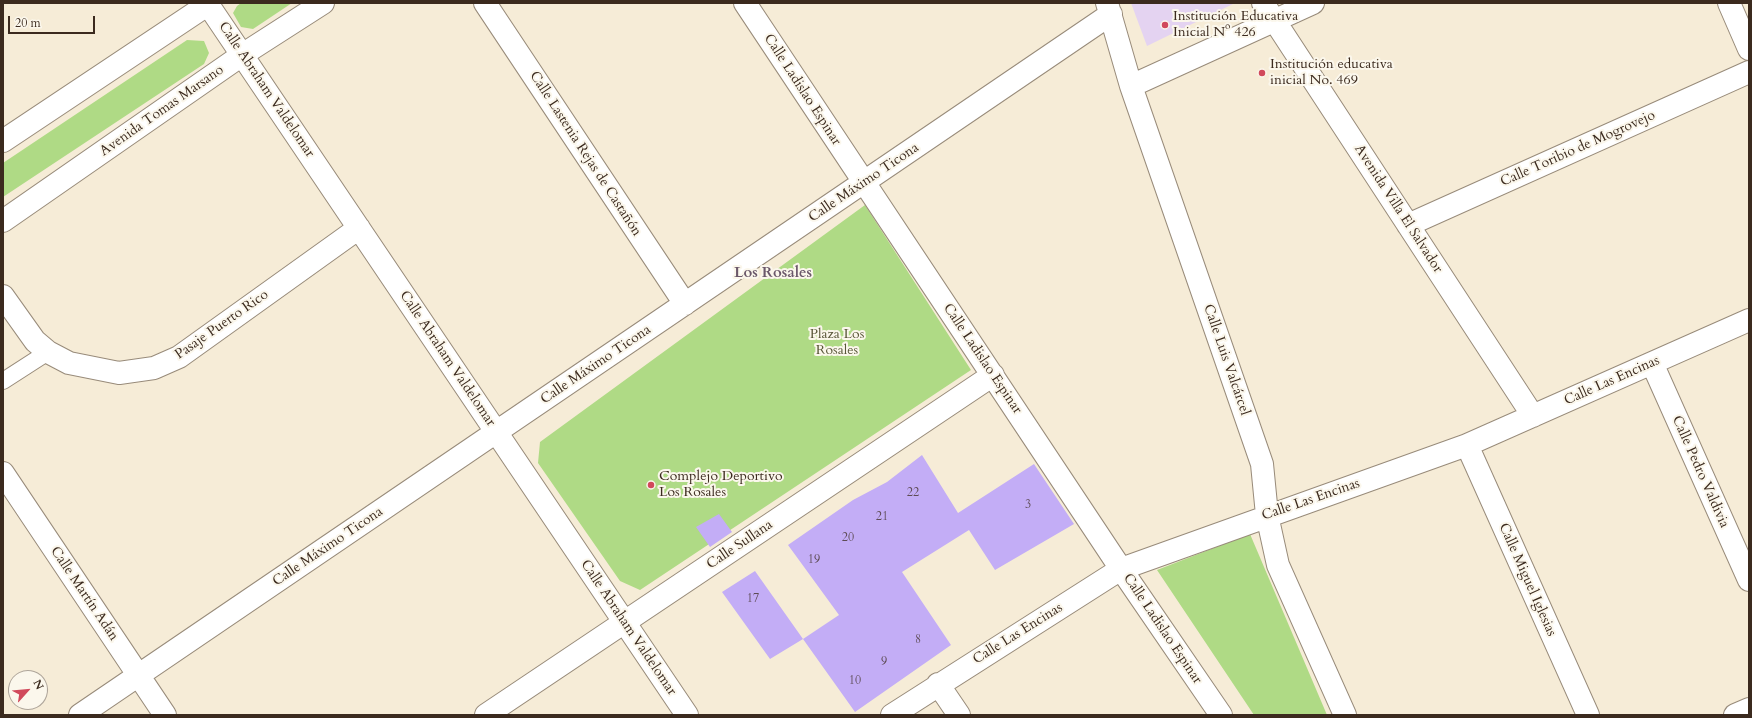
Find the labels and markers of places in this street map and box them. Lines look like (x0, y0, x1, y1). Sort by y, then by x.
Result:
place label: Institución Educativa Inicial Nº 426 (1173, 9, 1298, 42)
marker: Institución Educativa Inicial Nº 426 (1160, 20, 1170, 30)
place label: Institución educativa inicial No. 469 (1270, 57, 1393, 90)
marker: Institución educativa inicial No. 469 (1257, 68, 1267, 78)
place label: Complejo Deportivo Los Rosales (659, 469, 783, 502)
marker: Complejo Deportivo Los Rosales (646, 480, 656, 490)

